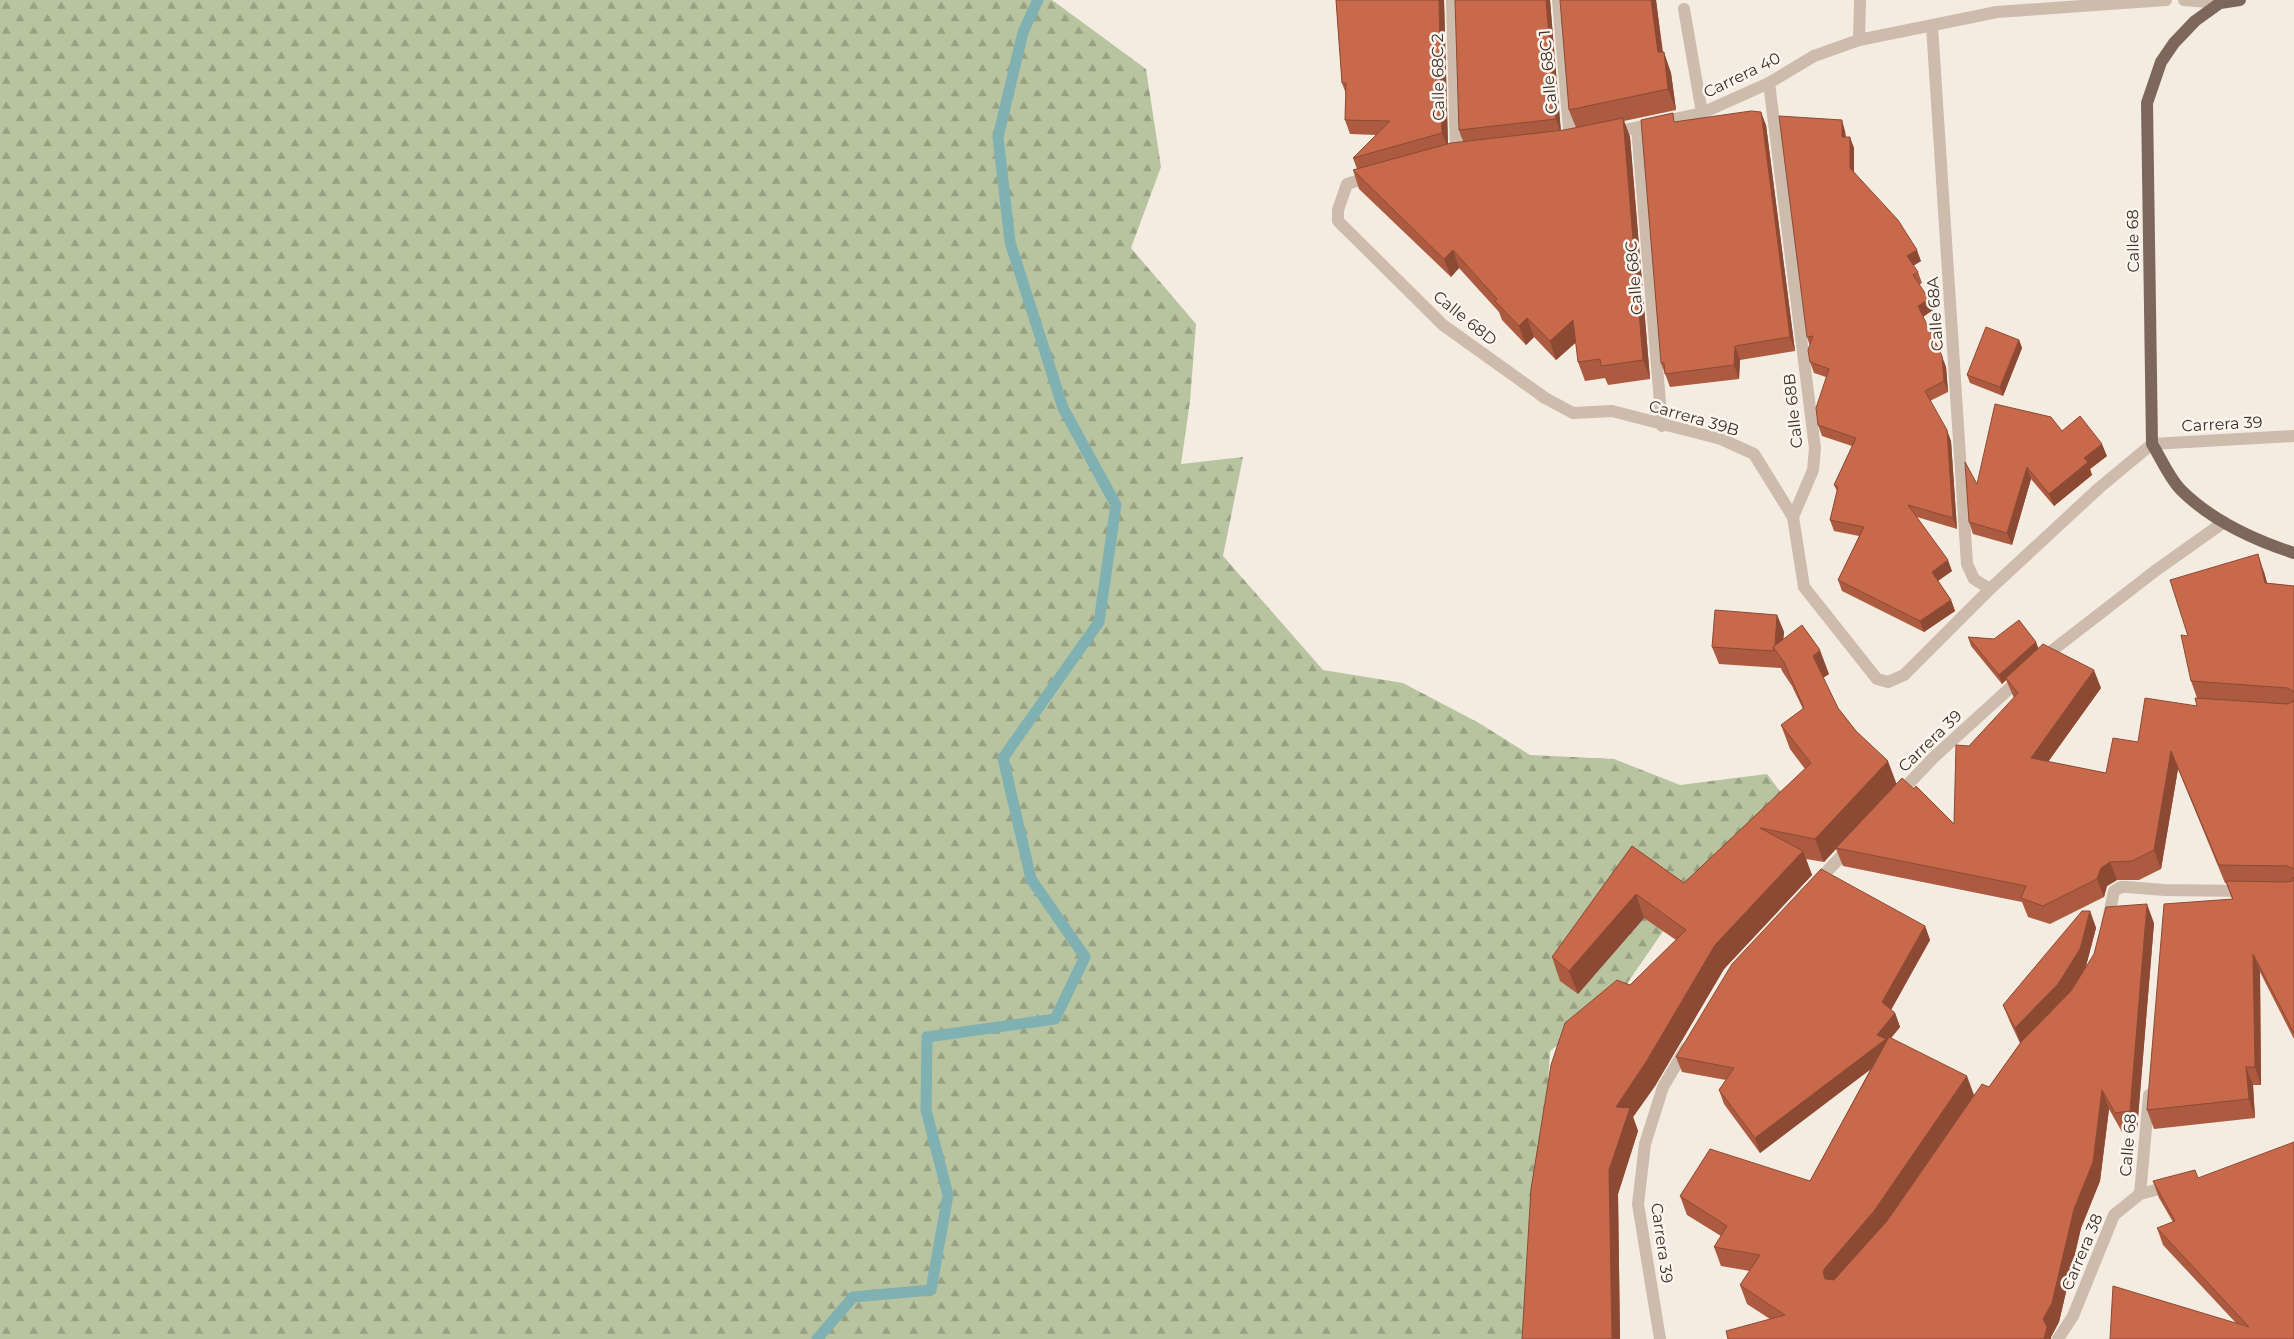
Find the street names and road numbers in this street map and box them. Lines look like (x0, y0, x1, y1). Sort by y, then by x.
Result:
street label: Calle 68C 1 (1535, 29, 1561, 115)
street label: Calle 68C 2 (1428, 33, 1448, 121)
street label: Carrera 40 (1700, 48, 1784, 102)
street label: Calle 68 (2123, 209, 2143, 273)
street label: Calle 68C (1621, 240, 1647, 316)
street label: Calle 68A (1923, 276, 1947, 352)
street label: Calle 68D (1429, 287, 1501, 349)
street label: Calle 68B (1780, 373, 1806, 449)
street label: Carrera 39B (1647, 396, 1741, 440)
street label: Carrera 39 (2181, 412, 2263, 436)
street label: Carrera 39 (1894, 706, 1966, 776)
street label: Calle 68 (2116, 1113, 2140, 1177)
street label: Carrera 39 (1647, 1202, 1677, 1284)
street label: Carrera 38 (2057, 1211, 2107, 1293)

